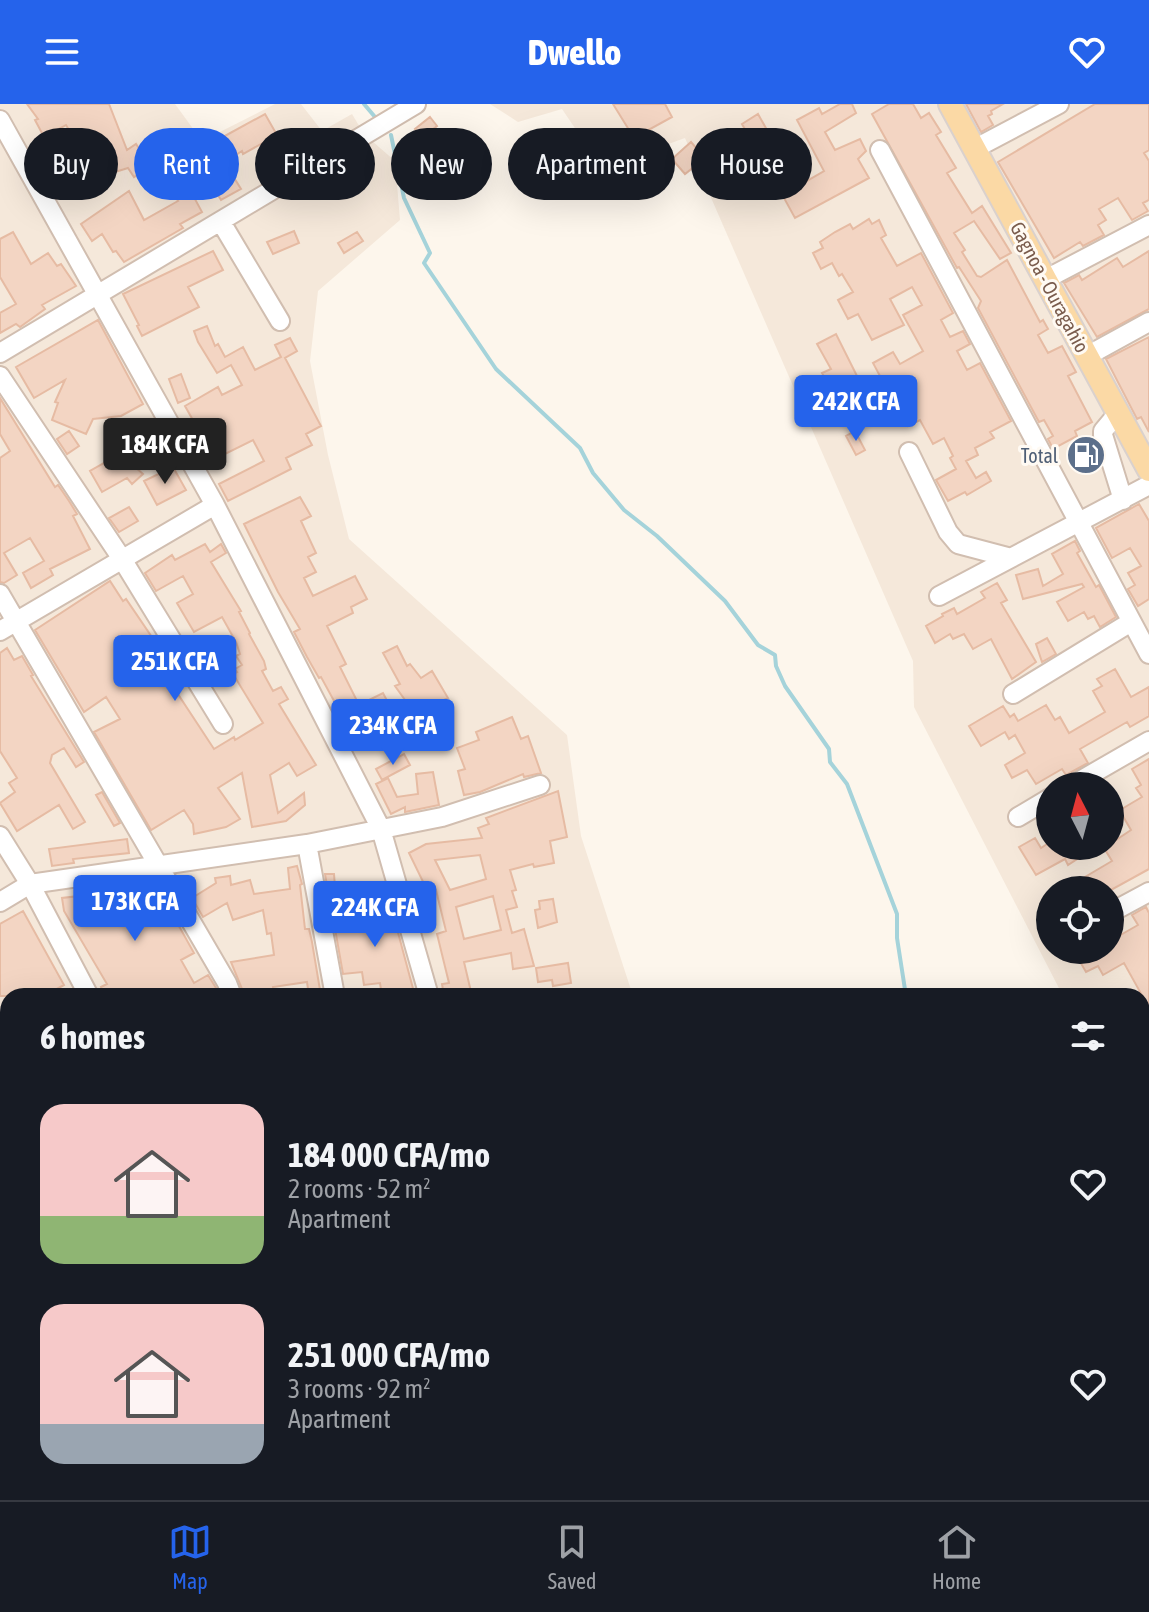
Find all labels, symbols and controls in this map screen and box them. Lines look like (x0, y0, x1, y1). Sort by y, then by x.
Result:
icon: menu (40, 30, 84, 74)
icon: heart (1065, 30, 1109, 74)
text: Dwello (528, 31, 621, 73)
chip: Buy (24, 128, 118, 200)
chip: Rent (134, 128, 239, 200)
chip: Filters (255, 128, 375, 200)
chip: New (391, 128, 492, 200)
chip: Apartment (508, 128, 675, 200)
chip: House (691, 128, 812, 200)
street label: Gagnoa - Ouragahio (1006, 218, 1094, 356)
pin: 242K CFA (773, 375, 939, 443)
text: 242K CFA (812, 386, 900, 416)
pin: 184K CFA (82, 418, 248, 486)
text: 184K CFA (121, 429, 209, 459)
fuel station icon: Total (1065, 434, 1107, 476)
place label: Total (1021, 444, 1059, 467)
pin: 251K CFA (92, 635, 258, 703)
text: 251K CFA (131, 646, 219, 676)
pin: 234K CFA (310, 699, 476, 767)
text: 234K CFA (349, 710, 437, 740)
north arrow (1036, 772, 1124, 860)
map controls (1036, 772, 1124, 964)
pin: 173K CFA (52, 875, 218, 943)
button: locate (1036, 876, 1124, 964)
pin: 224K CFA (292, 881, 458, 949)
text: 173K CFA (91, 886, 179, 916)
text: 224K CFA (331, 892, 419, 922)
icon: filters (1066, 1014, 1110, 1058)
text: 6 homes (40, 1017, 145, 1056)
text: 184 000 CFA/mo (288, 1135, 490, 1174)
icon: home (104, 1136, 200, 1232)
icon: heart (1066, 1162, 1110, 1206)
text: 2 rooms · 52 m² (288, 1174, 430, 1204)
text: Apartment (288, 1204, 391, 1234)
text: 251 000 CFA/mo (288, 1335, 490, 1374)
icon: home (104, 1336, 200, 1432)
icon: heart (1066, 1362, 1110, 1406)
text: 3 rooms · 92 m² (288, 1374, 430, 1404)
text: Apartment (288, 1404, 391, 1434)
tab: Map (168, 1520, 212, 1594)
tab: Saved (548, 1520, 596, 1594)
tab: Home (932, 1520, 981, 1594)

